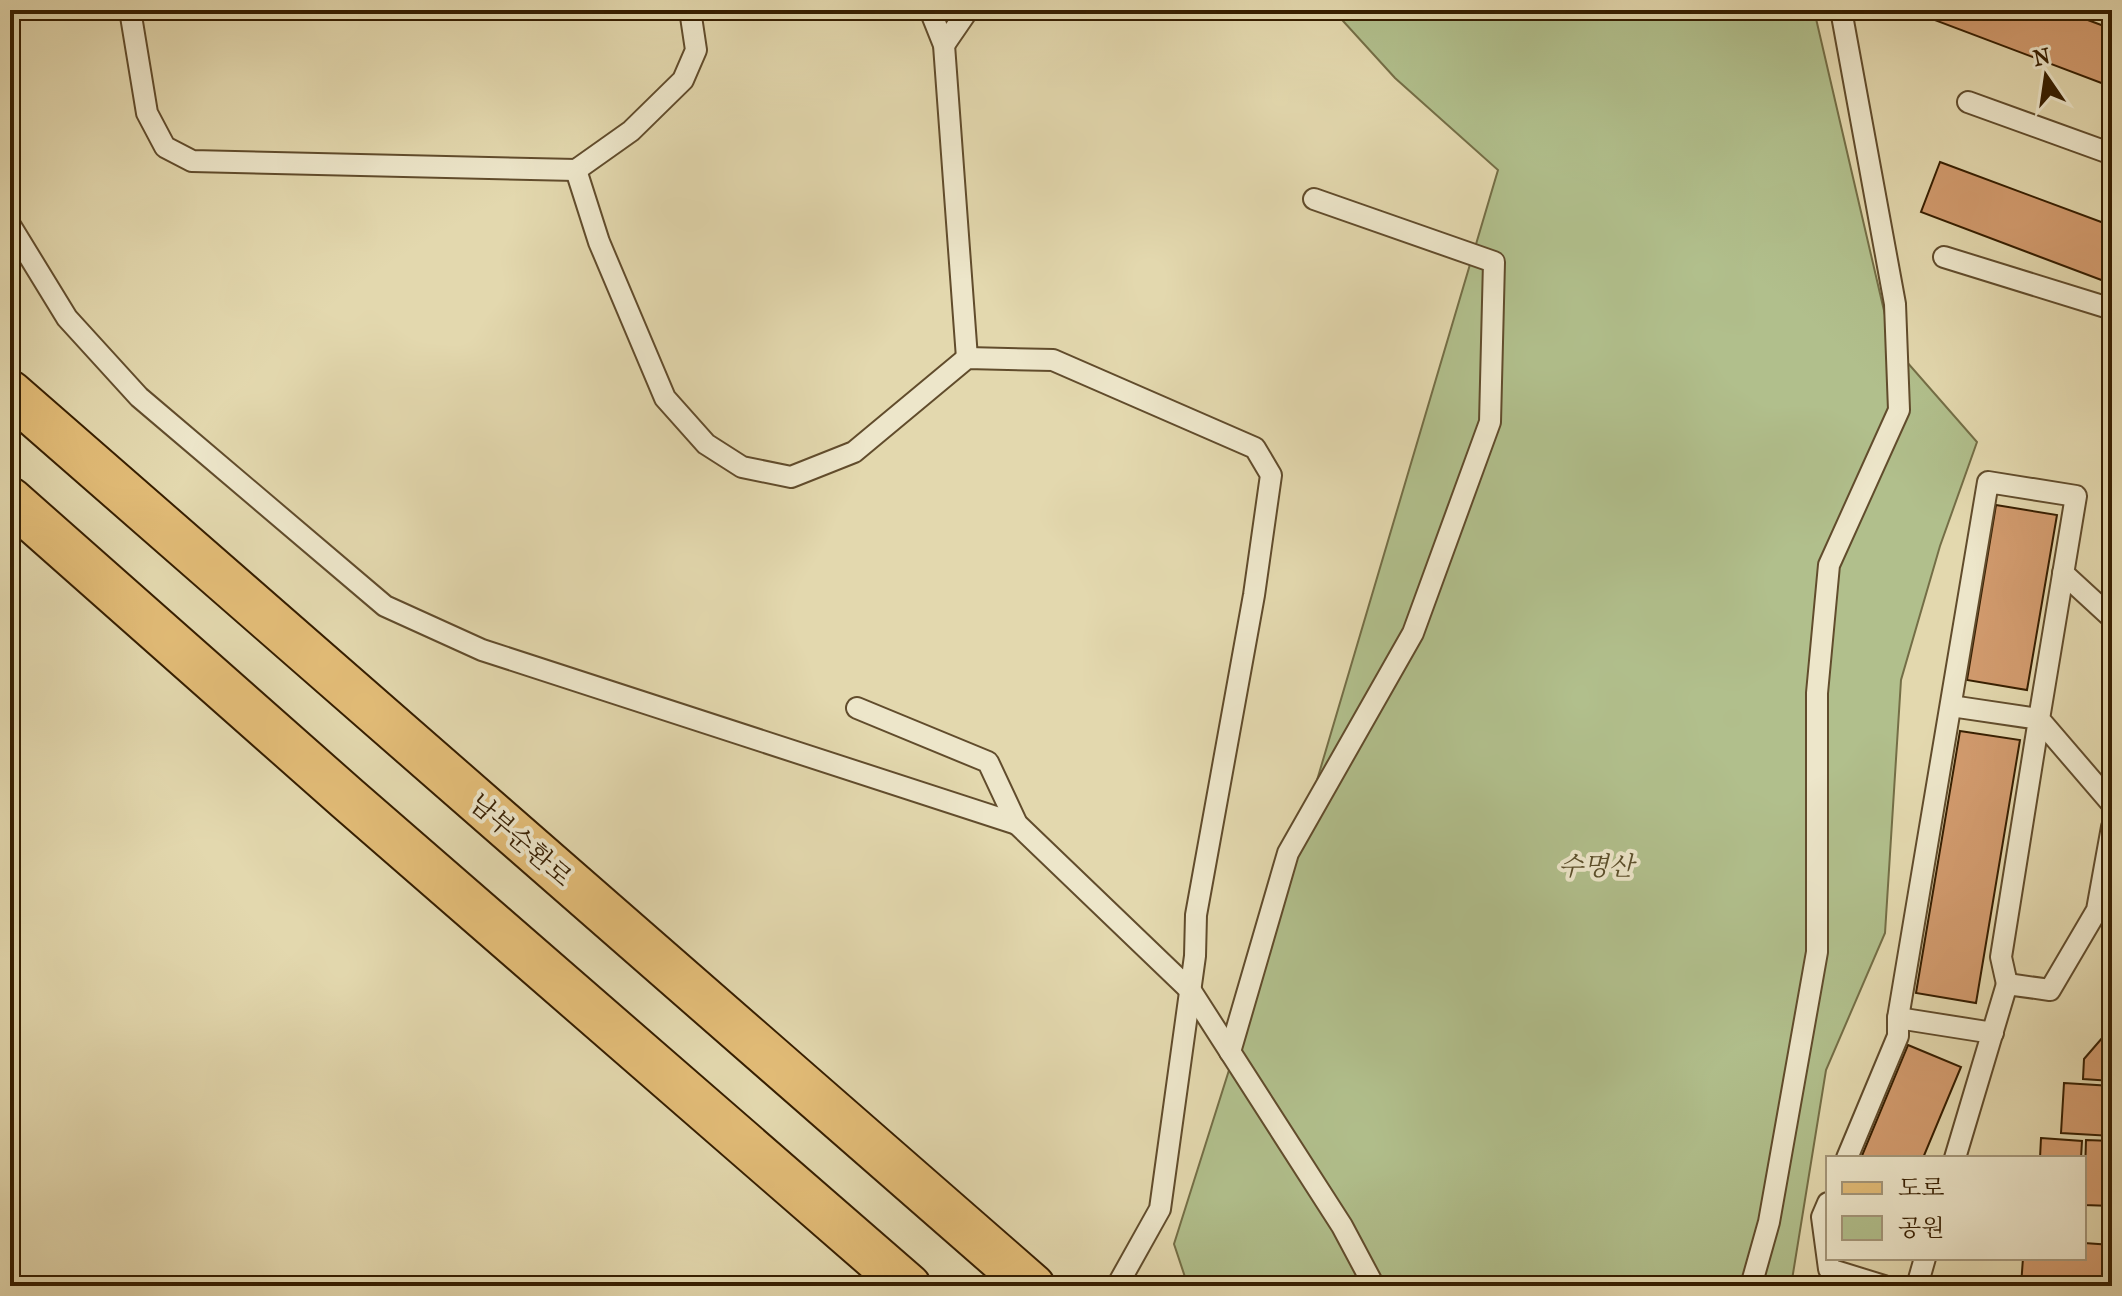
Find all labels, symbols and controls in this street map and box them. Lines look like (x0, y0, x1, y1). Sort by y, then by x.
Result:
north arrow (2006, 36, 2086, 116)
text: N (2031, 43, 2053, 72)
street label: 남부순환로 (463, 787, 578, 893)
park label: 수명산 (1558, 851, 1638, 882)
legend (1826, 1156, 2086, 1260)
text: 도로 (1898, 1174, 1944, 1202)
text: 공원 (1898, 1214, 1944, 1242)

